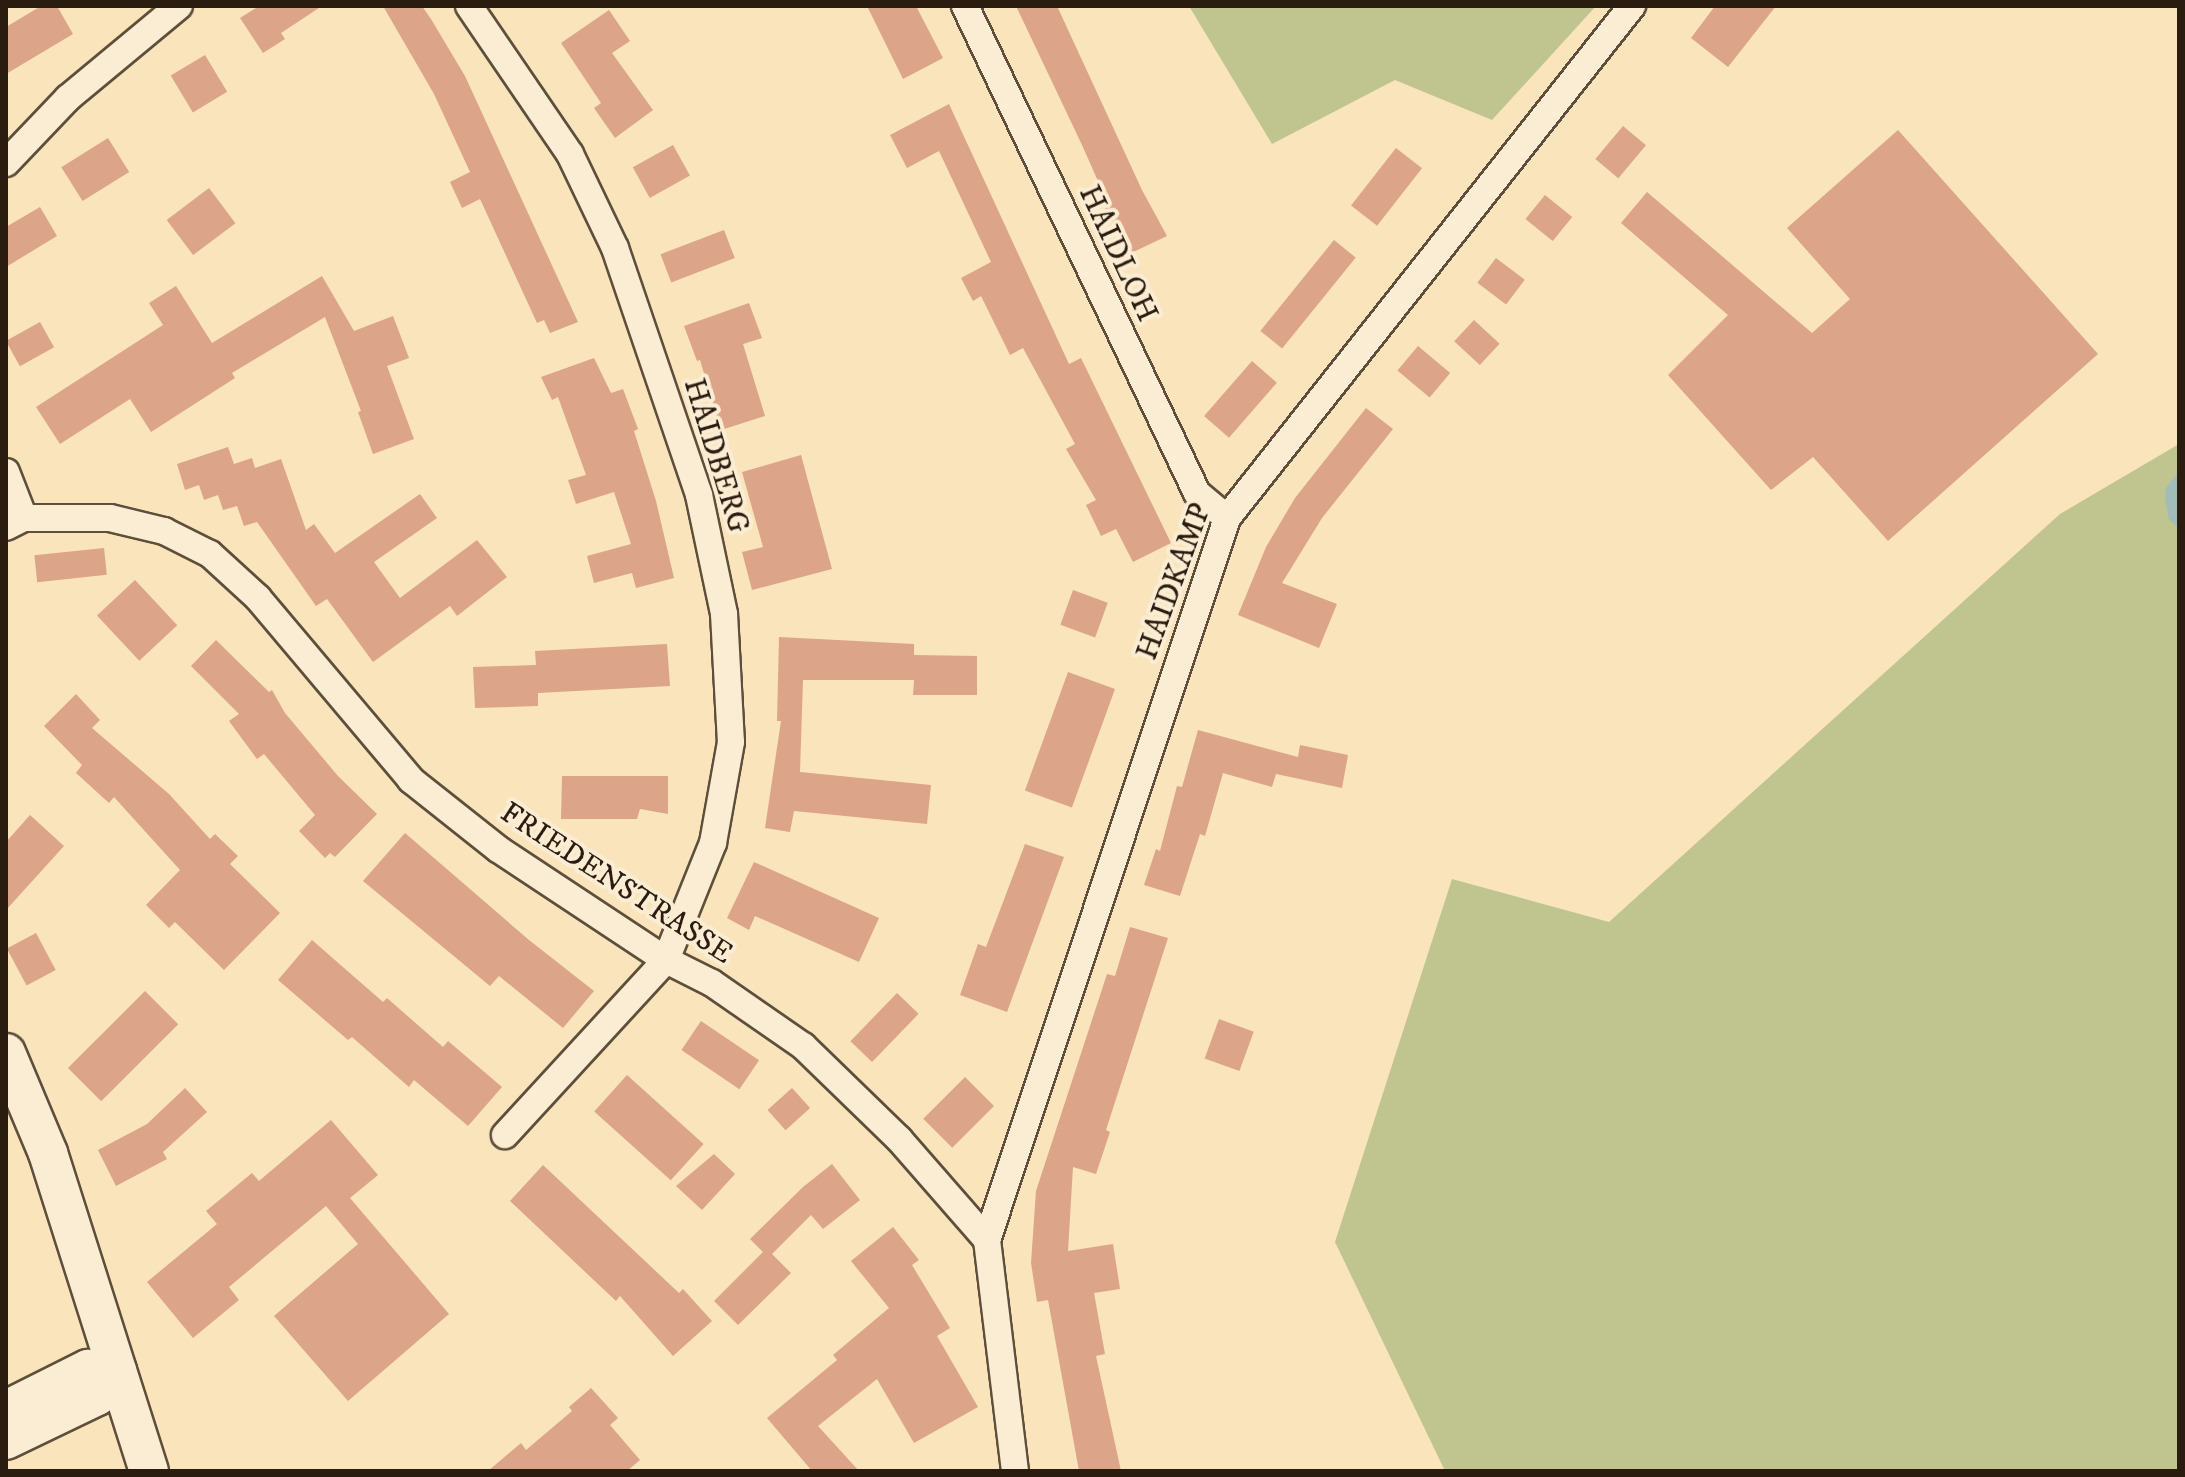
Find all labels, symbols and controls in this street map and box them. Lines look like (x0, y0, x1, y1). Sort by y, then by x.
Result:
street label: HAIDLOH (1070, 180, 1164, 328)
street label: HAIDBERG (674, 374, 756, 538)
street label: HAIDKAMP (1130, 499, 1220, 665)
street label: FRIEDENSTRASSE (493, 795, 739, 973)

